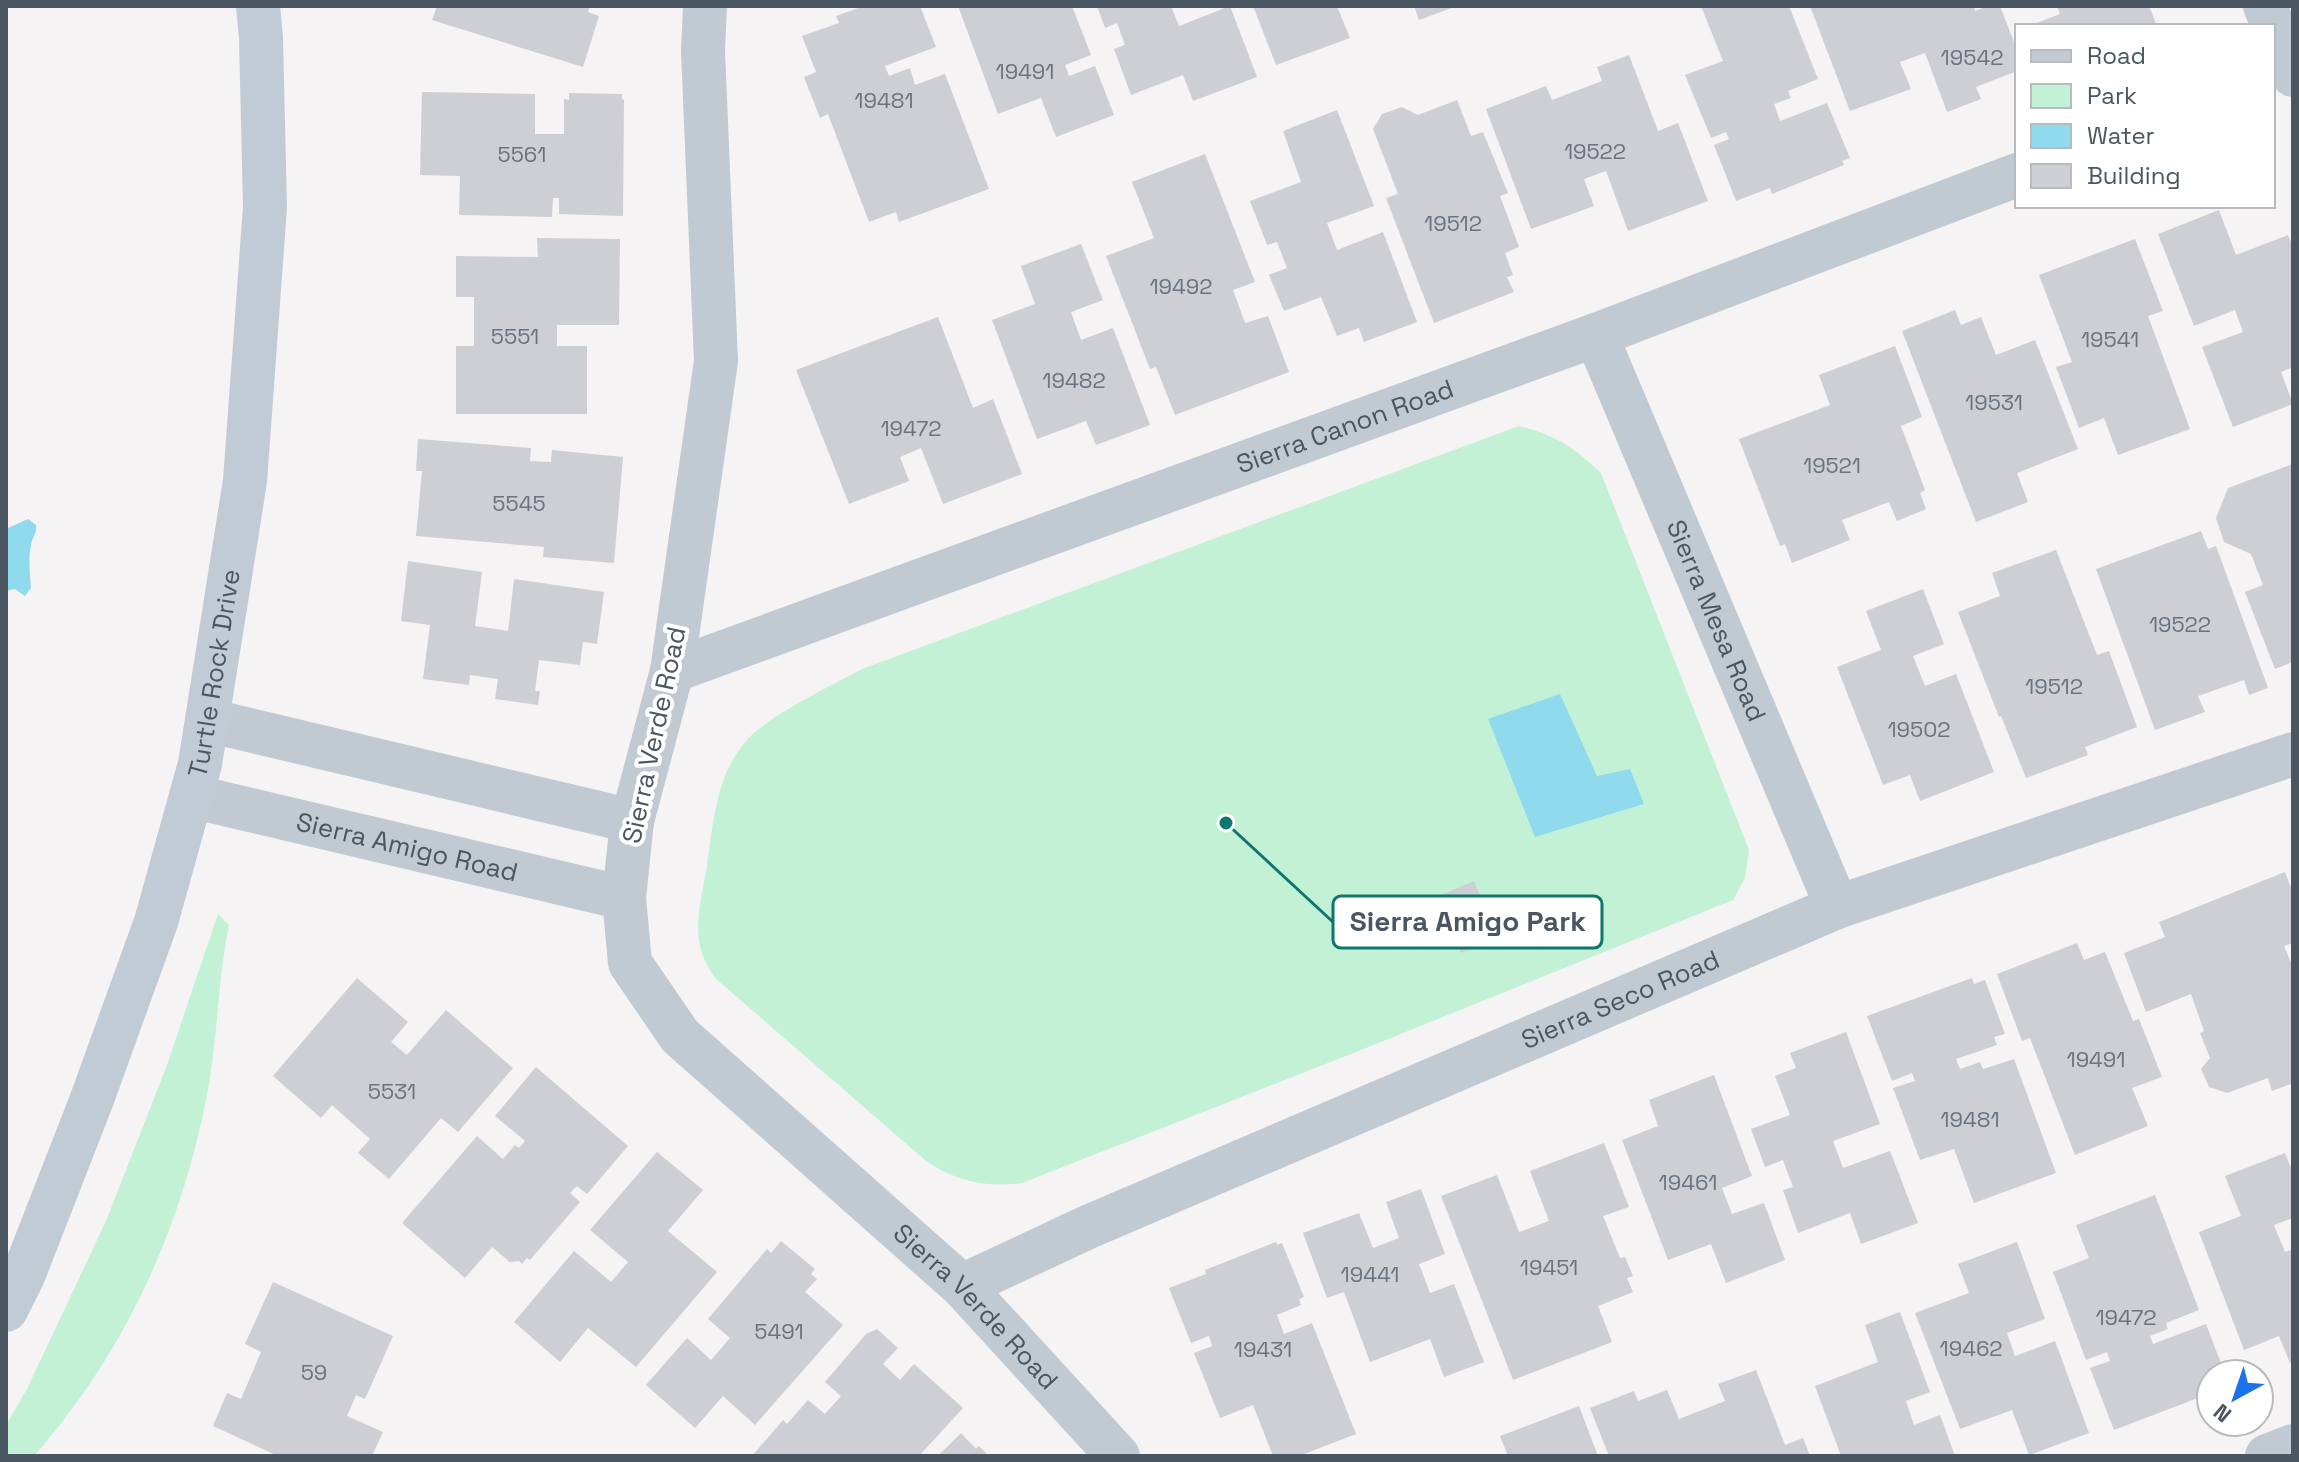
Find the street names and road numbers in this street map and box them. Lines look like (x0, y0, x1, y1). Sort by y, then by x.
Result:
street label: Sierra Canon Road (1232, 371, 1458, 481)
street label: Sierra Mesa Road (1659, 515, 1774, 727)
street label: Turtle Rock Drive (180, 567, 248, 782)
street label: Sierra Verde Road (614, 624, 694, 846)
street label: Sierra Amigo Road (293, 804, 521, 889)
street label: Sierra Seco Road (1516, 942, 1725, 1057)
street label: Sierra Verde Road (886, 1216, 1066, 1397)

